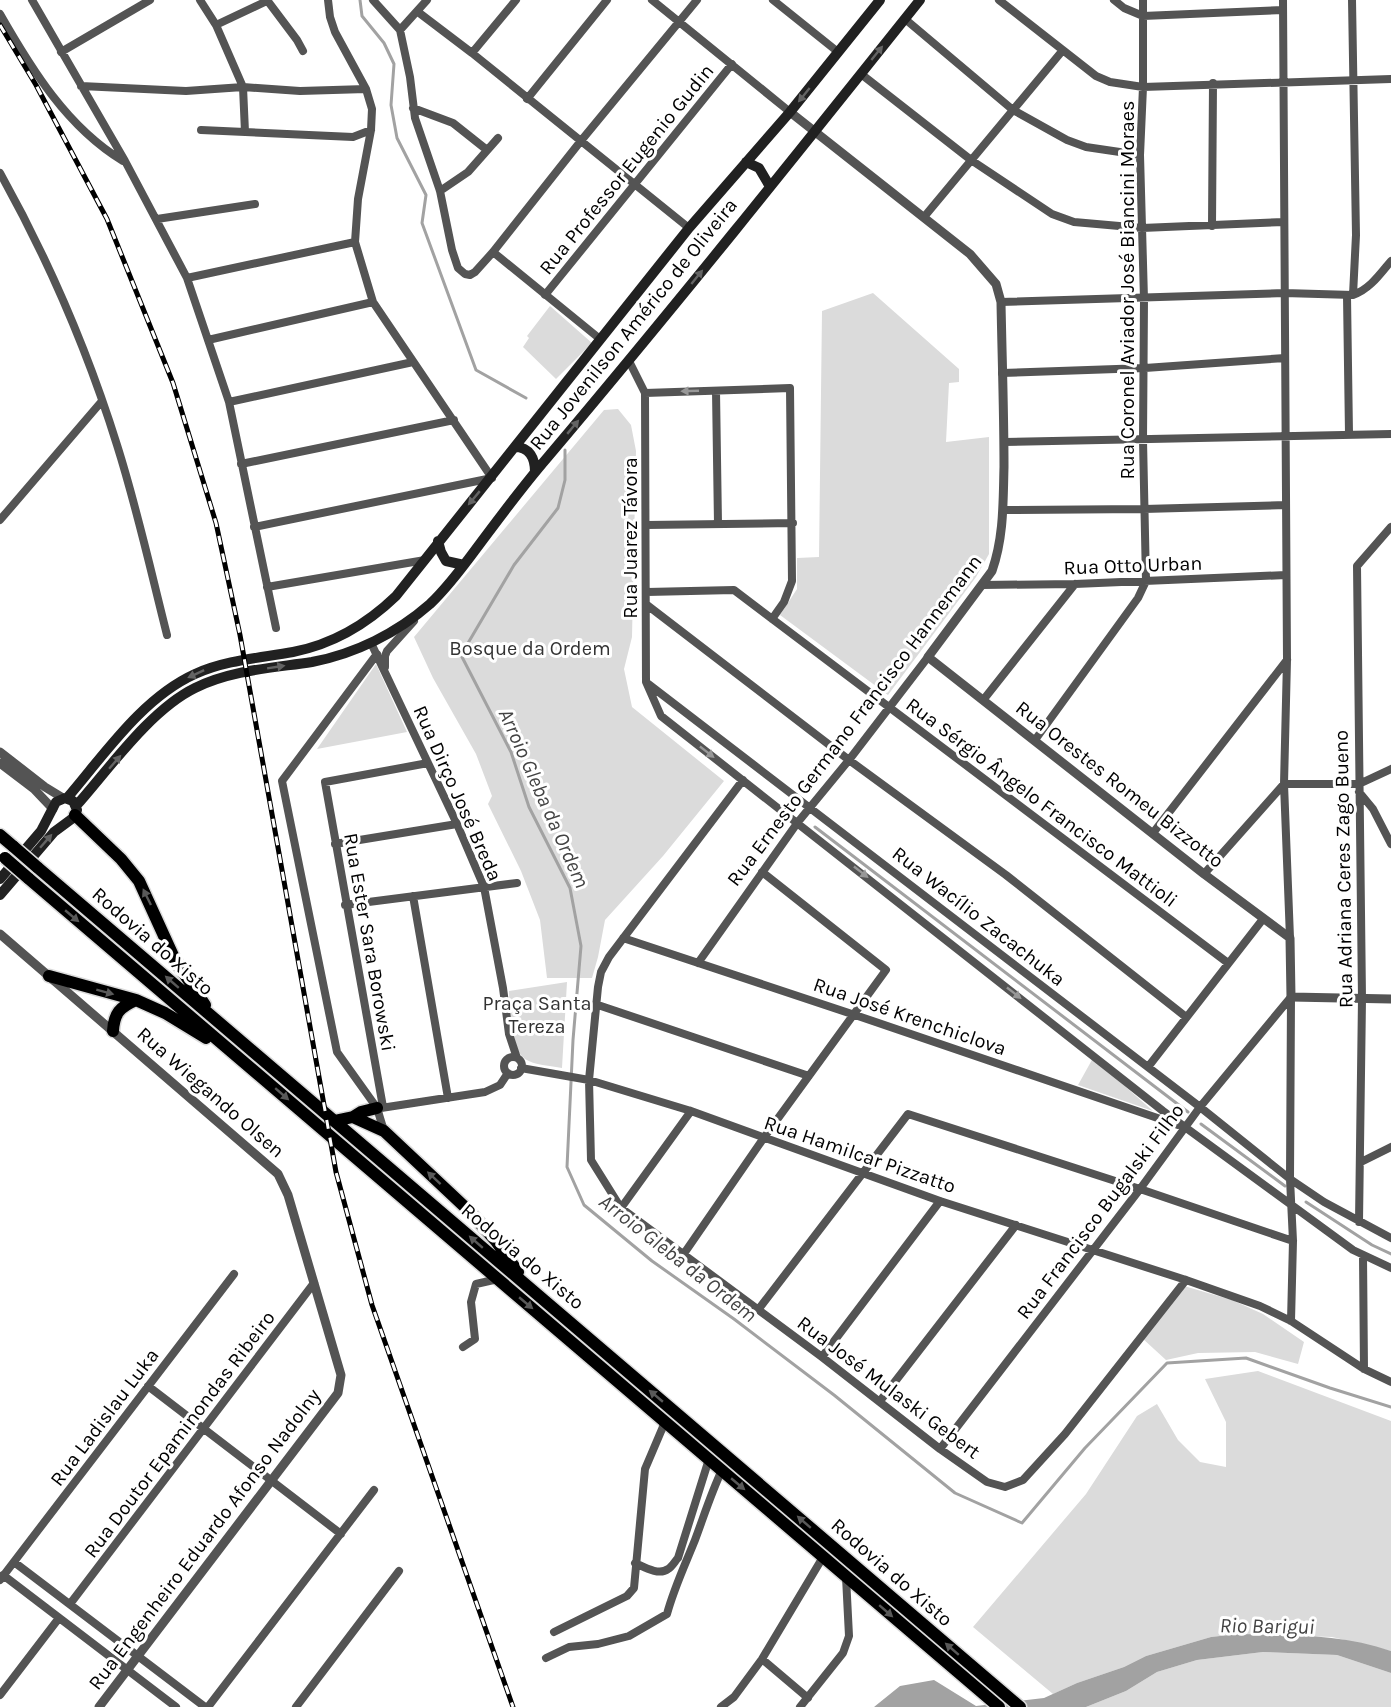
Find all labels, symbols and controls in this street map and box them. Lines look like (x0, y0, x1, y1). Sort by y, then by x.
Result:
one-way arrow (871, 45, 884, 61)
street label: Rua Professor Eugenio Gudin (534, 60, 718, 279)
one-way arrow (798, 87, 810, 102)
street label: Rua Coronel Aviador José Biancini Moraes (1116, 101, 1139, 479)
street label: Rua Jovenilson Américo de Oliveira (525, 194, 742, 455)
one-way arrow (690, 269, 702, 284)
one-way arrow (680, 387, 699, 396)
one-way arrow (566, 420, 579, 435)
street label: Rua Juarez Távora (619, 457, 642, 619)
one-way arrow (468, 490, 481, 506)
street label: Rua Ernesto Germano Francisco Hannemann (722, 550, 987, 890)
street label: Rua Otto Urban (1063, 552, 1203, 579)
park label: Bosque da Ordem (449, 637, 611, 660)
one-way arrow (267, 662, 286, 671)
one-way arrow (188, 669, 205, 678)
street label: Rua Sérgio Ângelo Francisco Mattioli (902, 693, 1182, 912)
street label: Rua Orestes Romeu Bizzotto (1011, 696, 1228, 873)
street label: Rua Dirço José Breda (408, 702, 507, 885)
water label: Arroio Gleba da Ordem (494, 705, 594, 891)
street label: Rua Adriana Ceres Zago Bueno (1330, 730, 1357, 1008)
one-way arrow (699, 746, 715, 759)
one-way arrow (108, 754, 121, 770)
street label: Rua Ester Sara Borowski (339, 831, 400, 1053)
one-way arrow (39, 834, 53, 849)
street label: Rua Wacílio Zacachuka (888, 842, 1070, 991)
one-way arrow (853, 865, 869, 878)
street label: Rodovia do Xisto (87, 883, 218, 1000)
one-way arrow (142, 888, 151, 905)
one-way arrow (64, 909, 79, 922)
street label: Rua José Krenchiclova (810, 973, 1009, 1060)
one-way arrow (164, 976, 180, 989)
one-way arrow (1006, 986, 1022, 999)
one-way arrow (96, 988, 114, 997)
park label: Praça Santa Tereza (482, 992, 592, 1038)
street label: Rua Wiegando Olsen (132, 1022, 289, 1163)
one-way arrow (274, 1088, 290, 1101)
street label: Rua Francisco Bugalski Filho (1012, 1099, 1189, 1324)
street label: Rua Hamilcar Pizzatto (761, 1111, 959, 1198)
one-way arrow (427, 1171, 442, 1185)
water label: Arroio Gleba da Ordem (594, 1189, 762, 1327)
street label: Rodovia do Xisto (457, 1198, 589, 1314)
one-way arrow (469, 1236, 484, 1249)
one-way arrow (518, 1296, 533, 1309)
street label: Rua Doutor Epaminondas Ribeiro (79, 1306, 280, 1562)
street label: Rua José Mulaski Gebert (793, 1311, 985, 1464)
street label: Rua Ladislau Luka (45, 1344, 164, 1491)
street label: Rua Engenheiro Eduardo Afonso Nadolny (84, 1384, 325, 1694)
one-way arrow (649, 1390, 664, 1403)
one-way arrow (730, 1477, 745, 1490)
street label: Rodovia do Xisto (826, 1514, 957, 1631)
one-way arrow (796, 1516, 812, 1529)
one-way arrow (878, 1604, 894, 1617)
water label: Rio Barigui (1219, 1613, 1315, 1639)
one-way arrow (945, 1643, 960, 1656)

